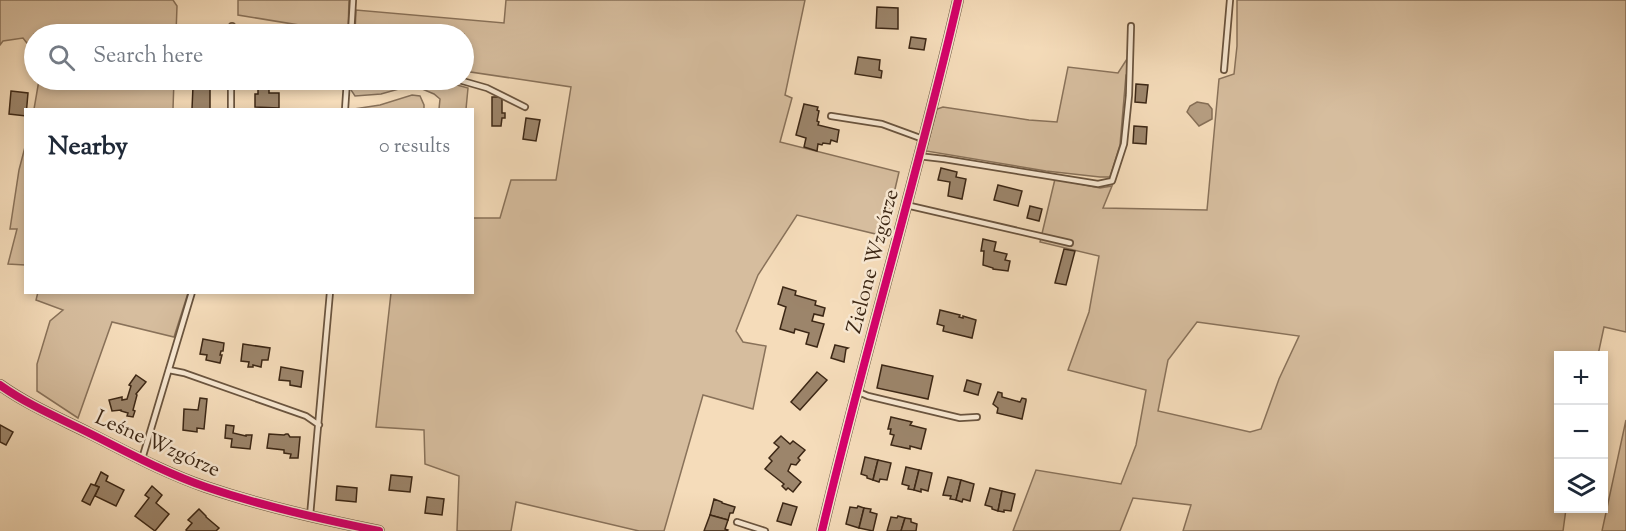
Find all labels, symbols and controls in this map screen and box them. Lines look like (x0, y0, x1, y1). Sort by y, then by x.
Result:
search box (24, 24, 474, 90)
icon: search (45, 41, 78, 74)
text: Search here (93, 41, 203, 73)
text: Nearby (48, 129, 128, 166)
text: 0 results (379, 133, 450, 162)
street label: Zielone Wzgórze (840, 186, 908, 337)
map controls (1554, 351, 1608, 513)
button: + (1554, 351, 1608, 405)
street label: Leśne Wzgórze (90, 404, 225, 486)
button: − (1554, 405, 1608, 459)
button: layers (1554, 459, 1608, 513)

